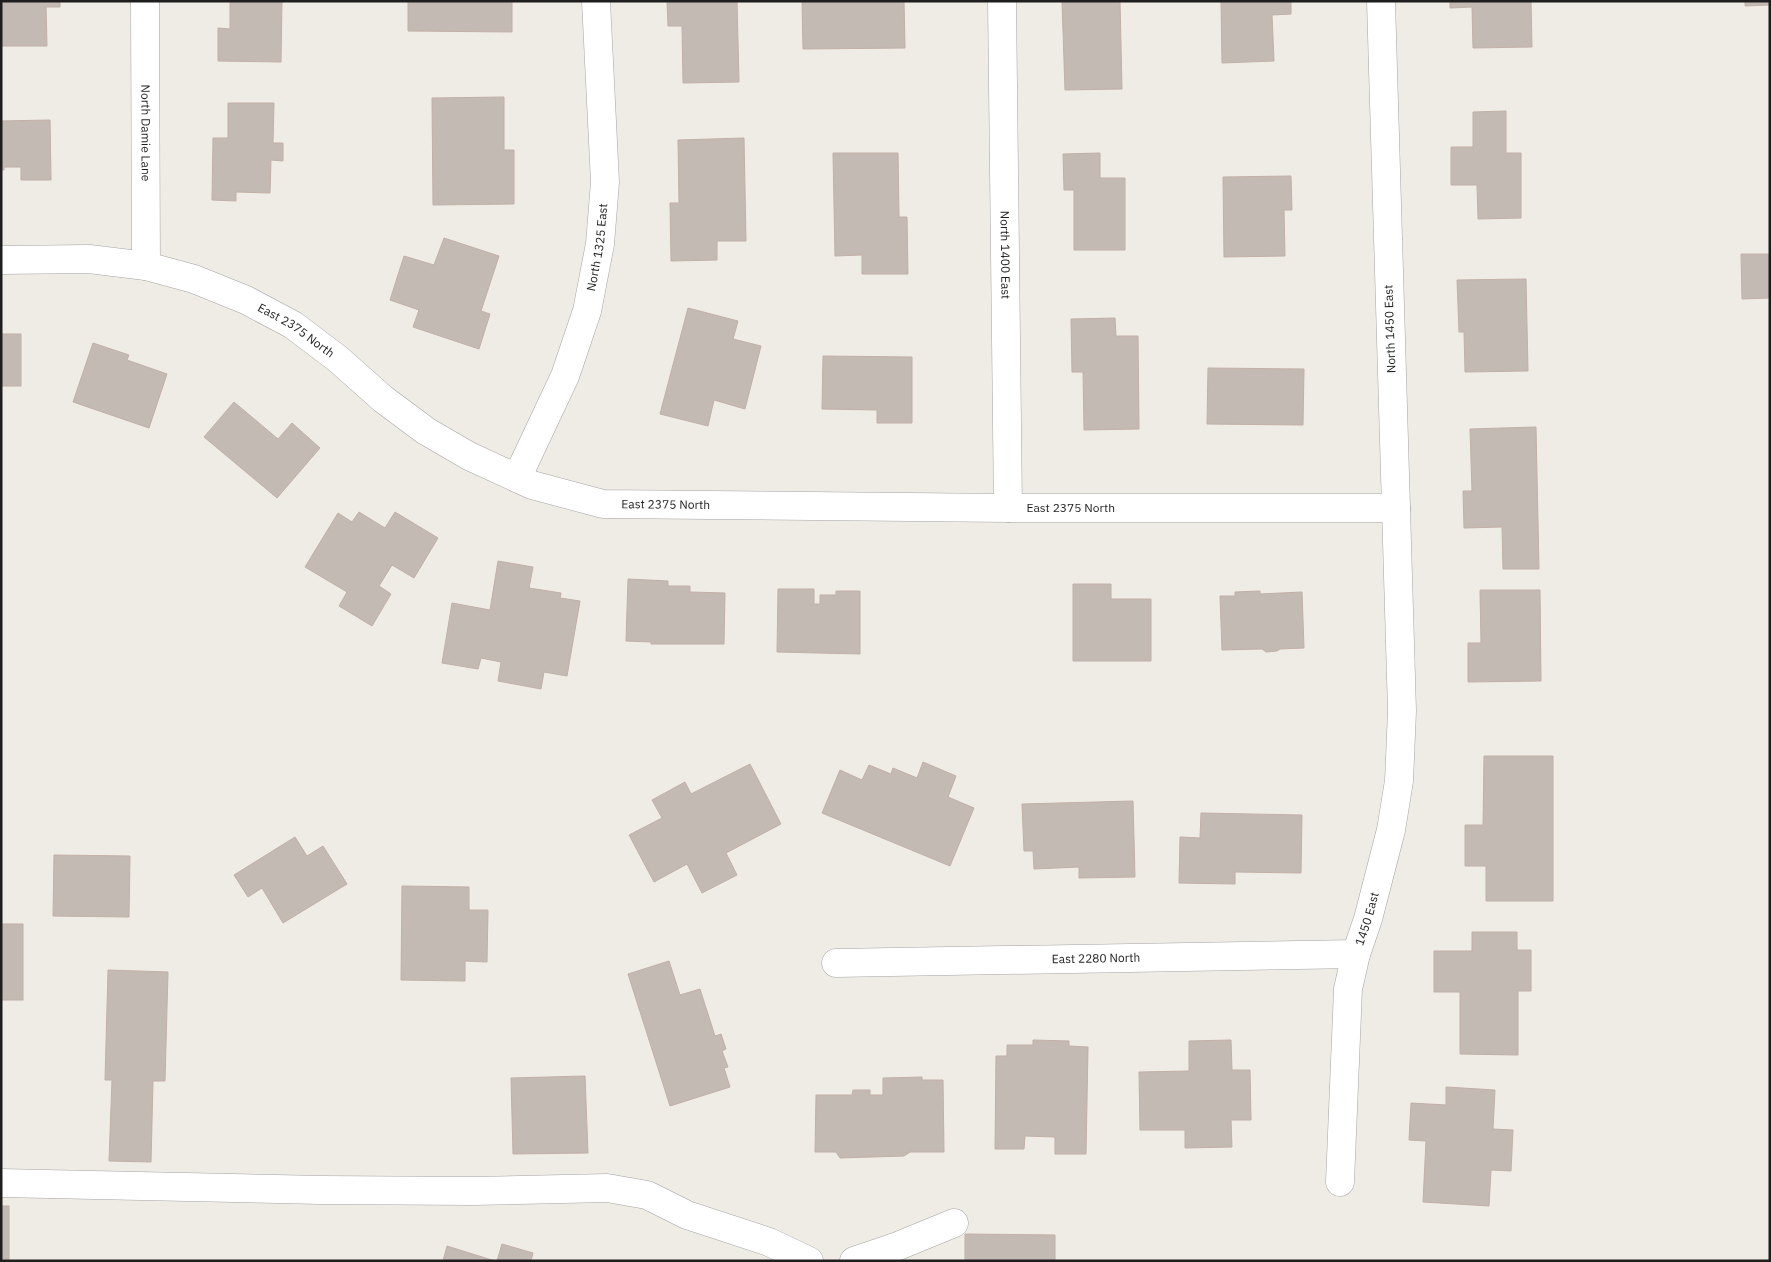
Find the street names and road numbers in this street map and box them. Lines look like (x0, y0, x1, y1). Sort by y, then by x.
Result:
street label: North Damie Lane (138, 85, 154, 182)
street label: North 1325 East (583, 203, 610, 292)
street label: North 1400 East (997, 211, 1014, 299)
street label: North 1450 East (1380, 285, 1399, 374)
street label: East 2375 North (255, 300, 338, 361)
street label: East 2375 North (621, 496, 710, 512)
street label: East 2375 North (1026, 500, 1115, 515)
street label: 1450 East (1351, 890, 1382, 947)
street label: East 2280 North (1052, 950, 1140, 966)

